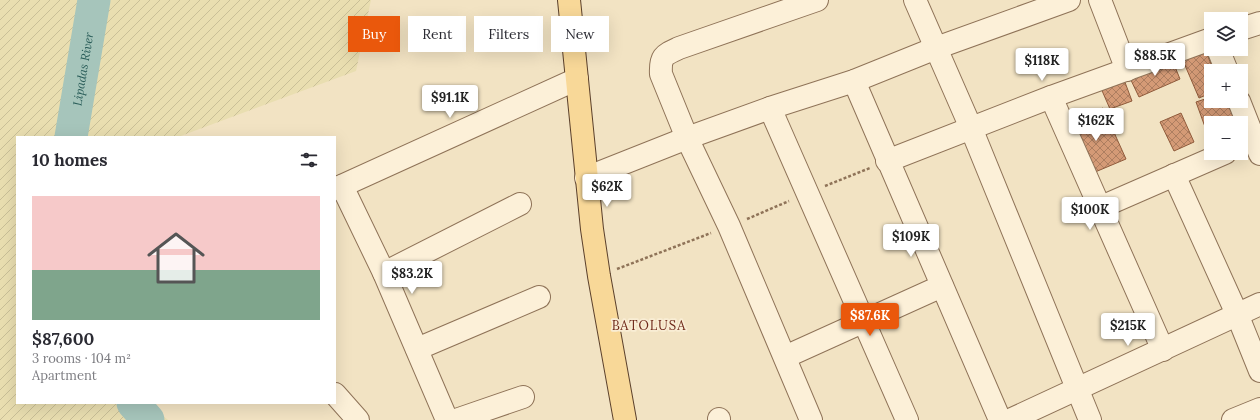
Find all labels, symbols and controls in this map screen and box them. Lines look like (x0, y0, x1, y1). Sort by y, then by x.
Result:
map controls (1204, 12, 1248, 160)
button: layers (1204, 12, 1248, 56)
chip: Buy (348, 16, 400, 52)
chip: Rent (408, 16, 466, 52)
chip: Filters (474, 16, 543, 52)
chip: New (551, 16, 609, 52)
water label: Lipadas River (69, 30, 96, 107)
pin: $88.5K (1122, 43, 1188, 77)
text: $88.5K (1134, 47, 1176, 64)
pin: $118K (1014, 48, 1070, 82)
text: $118K (1025, 52, 1059, 69)
button: + (1204, 64, 1248, 108)
pin: $91.1K (417, 85, 483, 119)
text: $91.1K (431, 89, 469, 106)
pin: $162K (1068, 108, 1124, 142)
text: $162K (1078, 112, 1114, 129)
button: − (1204, 116, 1248, 160)
text: 10 homes (32, 149, 107, 171)
icon: filters (298, 149, 320, 171)
pin: $62K (583, 174, 631, 208)
text: $62K (591, 178, 623, 195)
pin: $100K (1062, 197, 1118, 231)
text: $100K (1071, 201, 1109, 218)
icon: home (140, 222, 212, 294)
pin: $109K (883, 224, 939, 258)
text: $109K (892, 228, 930, 245)
pin: $83.2K (379, 261, 445, 295)
text: $83.2K (391, 265, 433, 282)
pin: $87.6K (837, 303, 903, 337)
text: $87.6K (850, 307, 890, 324)
pin: $215K (1100, 313, 1156, 347)
district label: BATOLUSA (612, 317, 686, 334)
text: $215K (1110, 317, 1146, 334)
text: $87,600 (32, 328, 94, 350)
text: 3 rooms · 104 m² (32, 350, 131, 367)
text: Apartment (32, 367, 97, 384)

